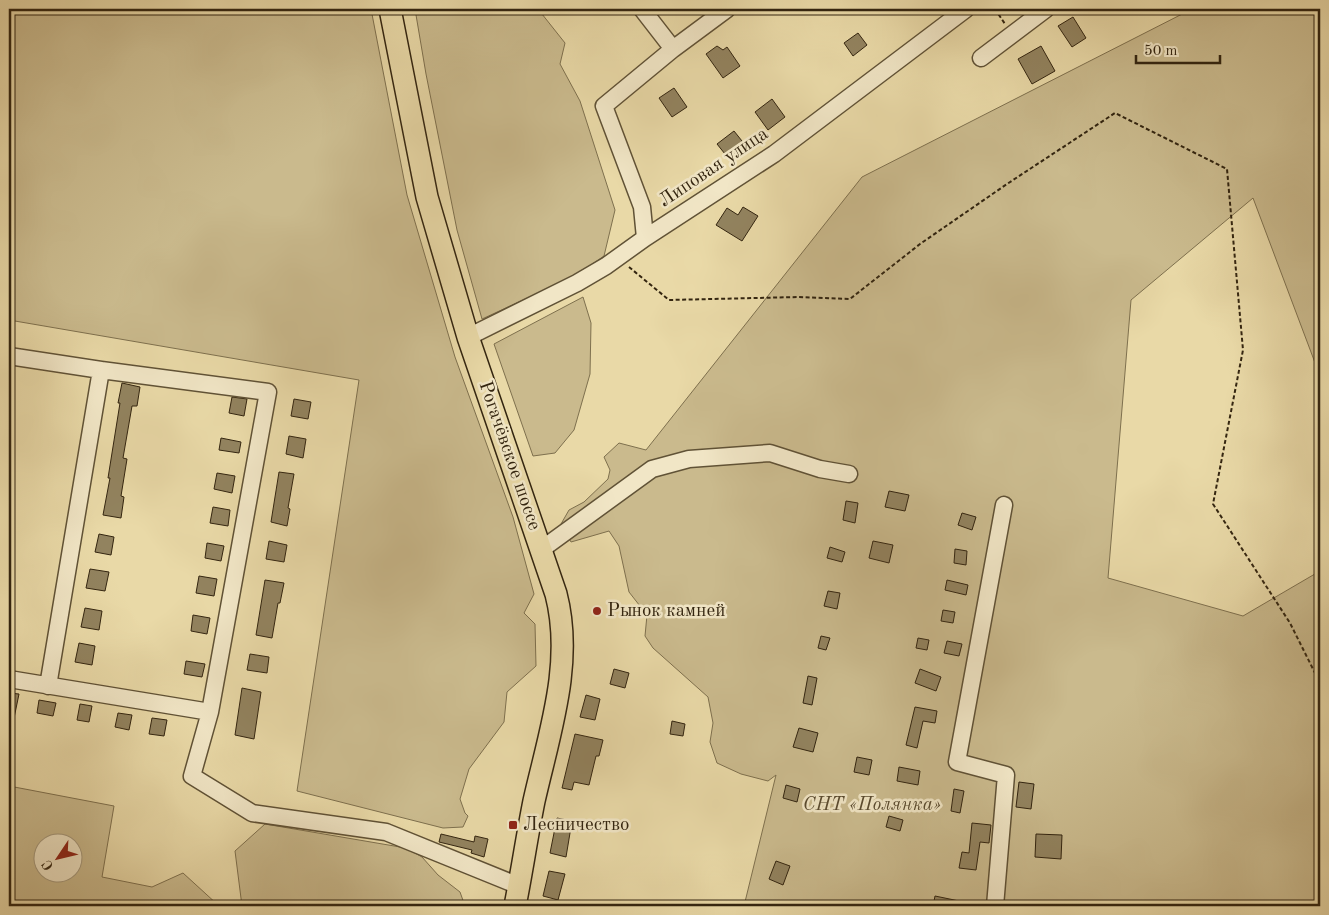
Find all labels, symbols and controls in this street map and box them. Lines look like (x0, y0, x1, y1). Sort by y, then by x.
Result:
scale bar (1136, 32, 1220, 64)
text: 50 m (1144, 44, 1178, 59)
street label: Липовая улица (656, 124, 773, 211)
street label: Рогачёвское шоссе (475, 379, 543, 533)
place label: Рынок камней (607, 602, 725, 621)
marker: Рынок камней (591, 605, 603, 617)
park label: СНТ «Полянка» (803, 796, 941, 815)
place label: Лесничество (523, 816, 629, 835)
marker: Лесничество (507, 819, 519, 831)
north arrow (32, 832, 82, 882)
text: С (40, 857, 57, 873)

